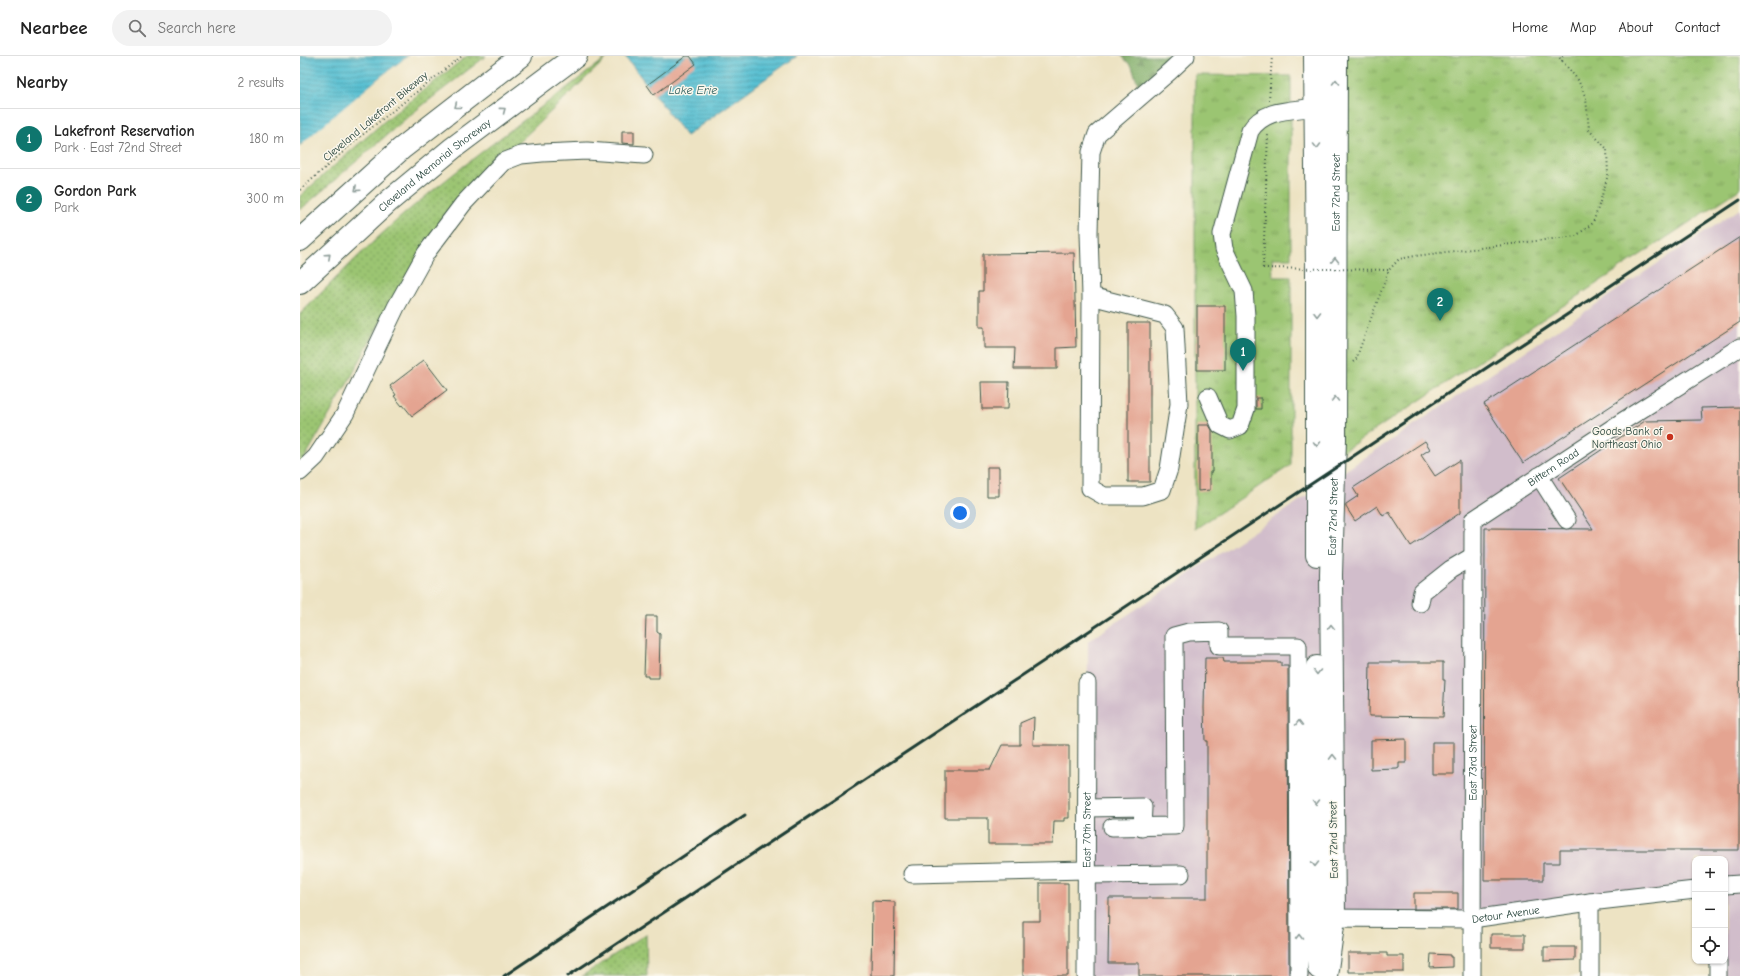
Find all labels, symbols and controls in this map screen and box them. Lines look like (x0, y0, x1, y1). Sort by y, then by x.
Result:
search box (112, 10, 392, 46)
text: Nearbee (20, 17, 88, 39)
icon: search (126, 17, 148, 39)
text: Search here (158, 19, 236, 37)
text: Home (1512, 19, 1548, 36)
text: Map (1570, 19, 1596, 36)
text: About (1618, 19, 1653, 36)
text: Contact (1675, 19, 1720, 36)
street label: Cleveland Lakefront Bikeway (320, 69, 430, 164)
text: Nearby (16, 73, 67, 92)
text: 2 results (237, 75, 284, 90)
one-way arrow (1332, 79, 1340, 85)
water label: Lake Erie (669, 83, 717, 97)
one-way arrow (455, 101, 462, 108)
one-way arrow (499, 108, 506, 115)
street label: Cleveland Memorial Shoreway (376, 116, 494, 215)
text: Lakefront Reservation (54, 122, 195, 140)
text: 1 (26, 131, 32, 146)
text: 180 m (249, 131, 284, 146)
text: Park · East 72nd Street (54, 140, 182, 155)
one-way arrow (1313, 143, 1321, 149)
street label: East 72nd Street (1330, 153, 1343, 232)
text: Gordon Park (54, 182, 136, 200)
one-way arrow (355, 184, 362, 191)
text: 2 (26, 191, 32, 206)
text: 300 m (246, 191, 284, 206)
text: Park (54, 200, 79, 215)
one-way arrow (323, 254, 331, 261)
one-way arrow (1331, 257, 1339, 263)
pin: 2 (1427, 288, 1453, 321)
one-way arrow (1313, 311, 1321, 317)
pin: 1 (1230, 338, 1256, 371)
one-way arrow (1331, 396, 1339, 402)
place label: Goods Bank of Northeast Ohio (1592, 425, 1663, 451)
marker: Goods Bank of Northeast Ohio (1665, 432, 1675, 442)
one-way arrow (1313, 441, 1321, 447)
street label: Bittern Road (1525, 446, 1582, 489)
street label: East 72nd Street (1326, 477, 1341, 556)
your location (950, 503, 970, 523)
one-way arrow (1327, 624, 1335, 630)
one-way arrow (1313, 669, 1321, 675)
one-way arrow (1295, 720, 1303, 726)
street label: East 73rd Street (1466, 724, 1480, 801)
one-way arrow (1328, 754, 1337, 760)
street label: East 70th Street (1080, 791, 1094, 868)
one-way arrow (1312, 799, 1320, 805)
street label: East 72nd Street (1326, 800, 1341, 879)
map controls (1692, 856, 1728, 964)
button: + (1692, 856, 1728, 892)
one-way arrow (1311, 861, 1319, 867)
button: − (1692, 892, 1728, 928)
street label: Detour Avenue (1471, 903, 1541, 926)
button: locate (1692, 928, 1728, 964)
one-way arrow (1295, 934, 1303, 940)

